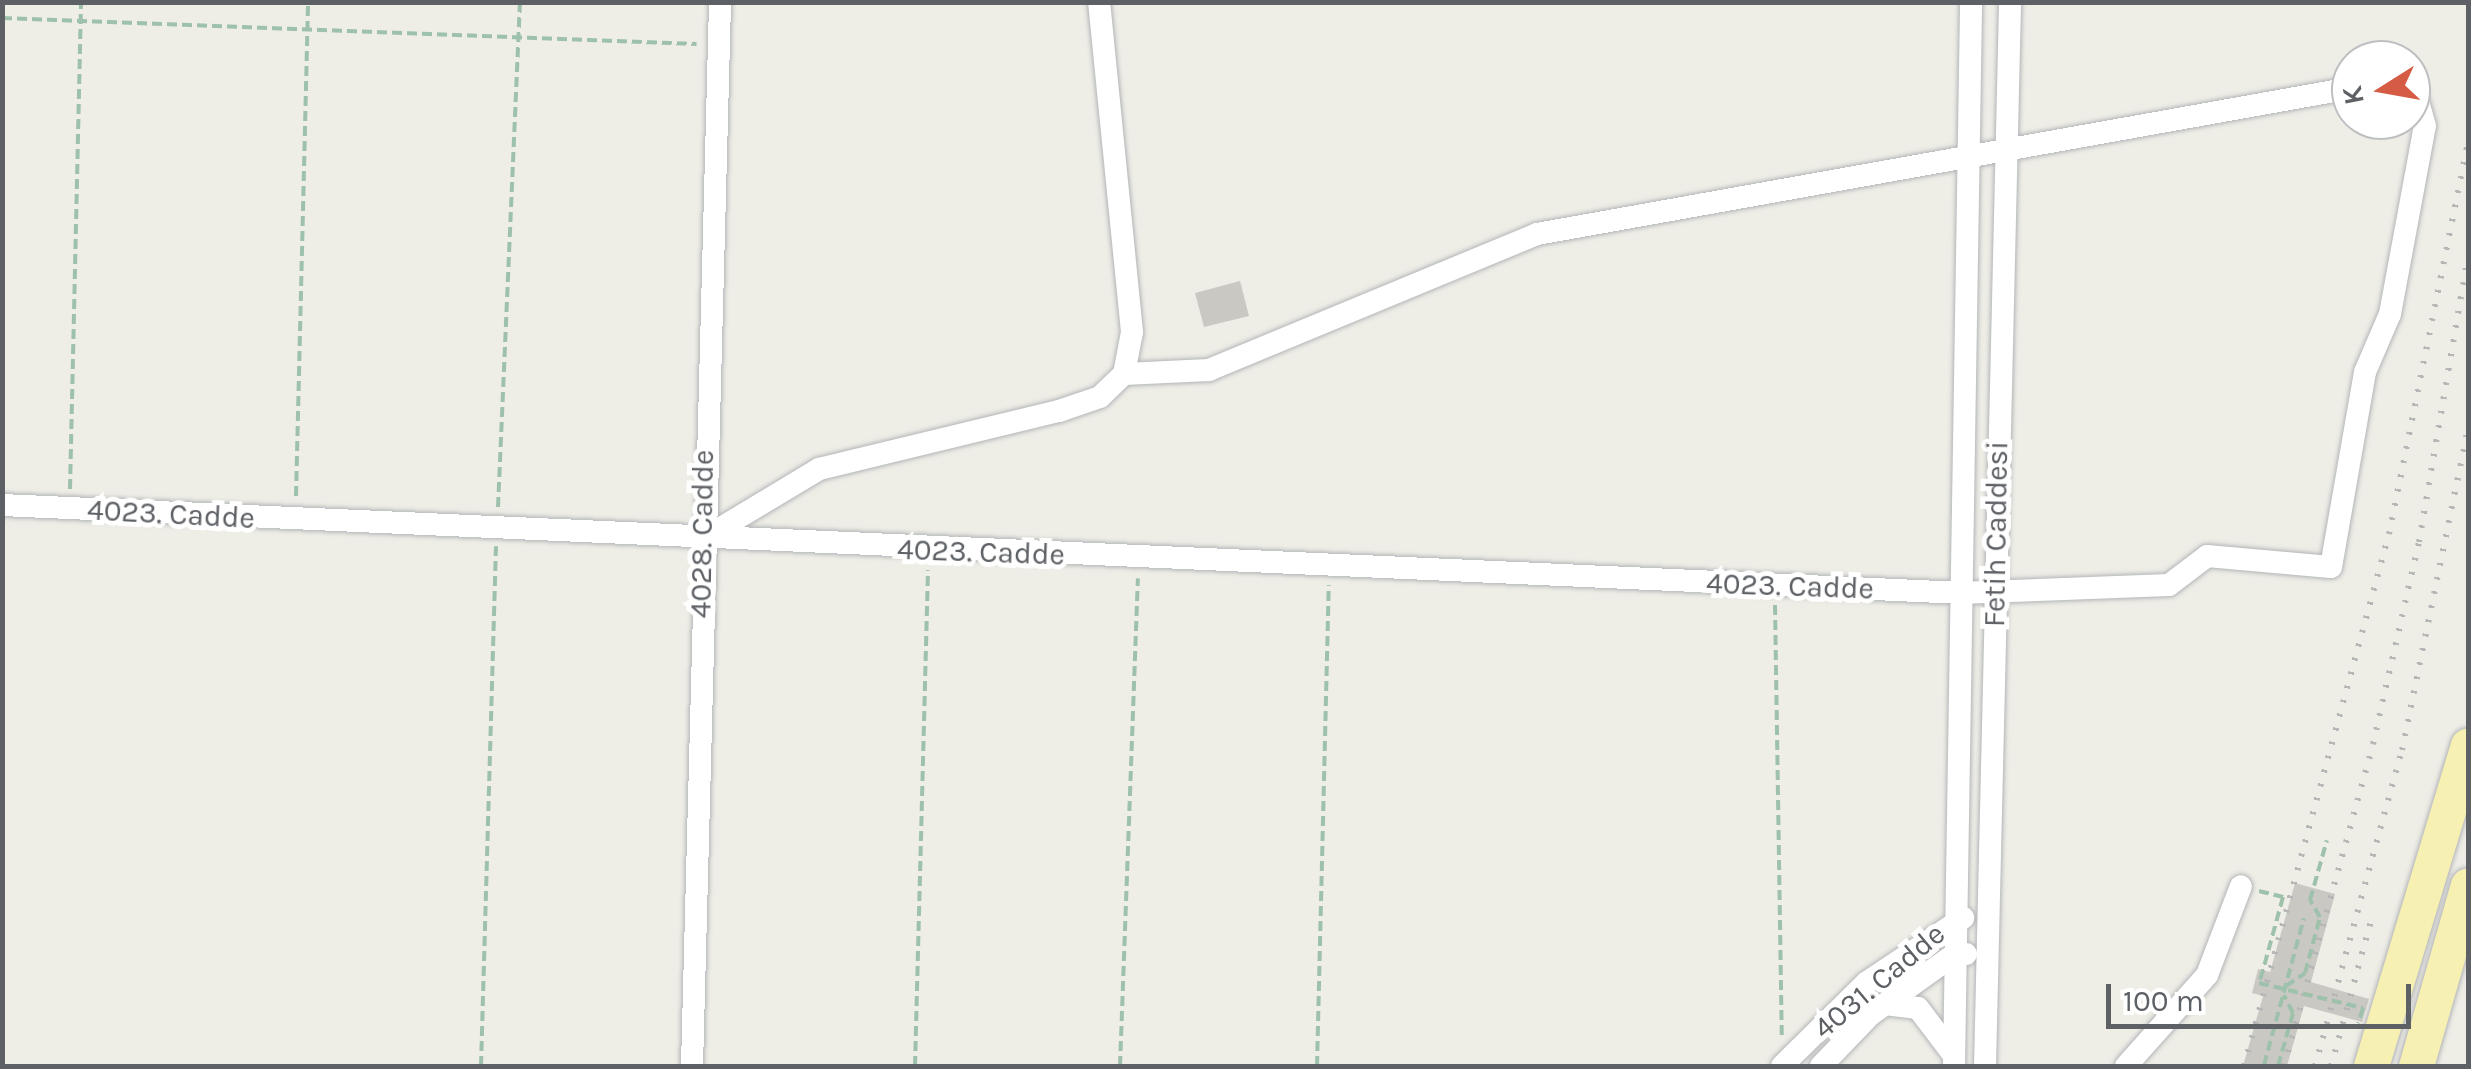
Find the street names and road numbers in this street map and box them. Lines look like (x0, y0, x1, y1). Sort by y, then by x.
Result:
street label: Fetih Caddesi (1976, 441, 2016, 627)
street label: 4028. Cadde (683, 449, 721, 619)
street label: 4023. Cadde (86, 492, 256, 536)
street label: 4023. Cadde (896, 531, 1066, 573)
street label: 4023. Cadde (1705, 565, 1875, 607)
street label: 4031. Cadde (1806, 916, 1952, 1046)

